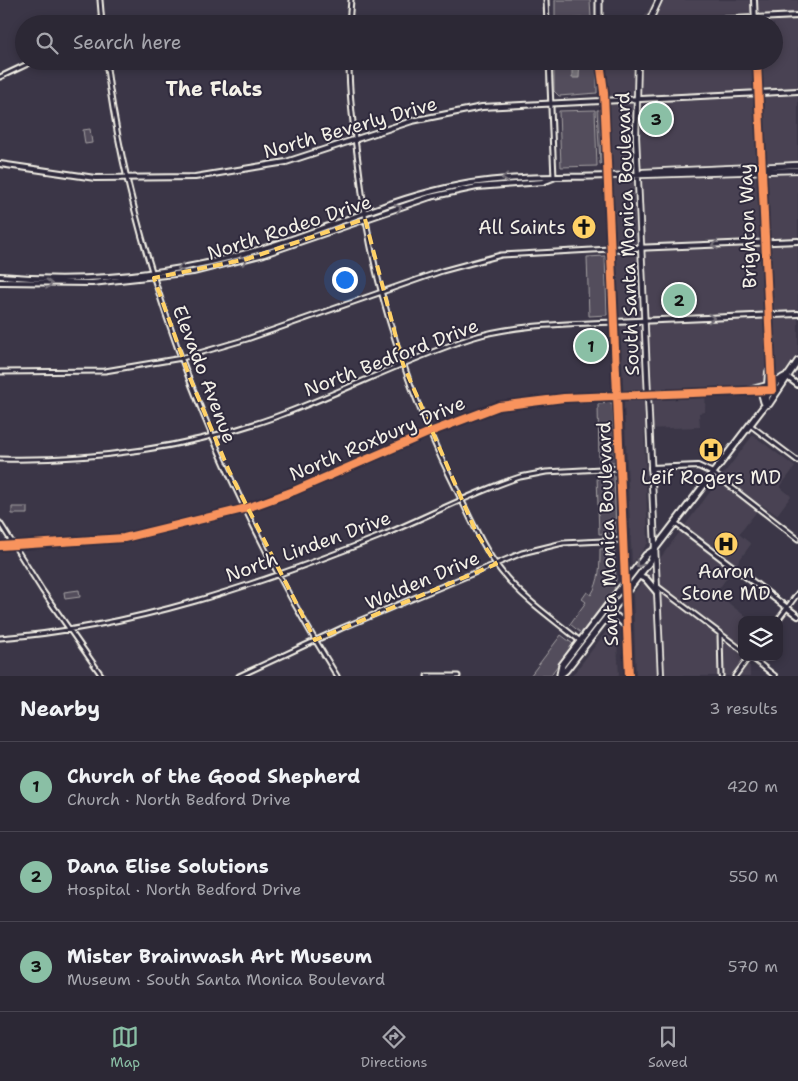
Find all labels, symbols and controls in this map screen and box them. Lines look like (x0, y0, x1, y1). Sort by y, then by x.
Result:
search box (15, 15, 783, 70)
icon: search (33, 29, 61, 57)
text: Search here (73, 30, 182, 55)
district label: The Flats (166, 76, 262, 102)
street label: North Beverly Drive (260, 91, 440, 164)
street label: South Santa Monica Boulevard (610, 92, 645, 376)
pin: 3 (640, 100, 672, 138)
street label: Brighton Way (733, 163, 762, 289)
one-way arrow (501, 172, 509, 183)
street label: North Rodeo Drive (204, 189, 375, 266)
one-way arrow (393, 204, 402, 214)
church icon: All Saints (571, 214, 597, 240)
place label: All Saints (478, 215, 566, 240)
one-way arrow (711, 239, 719, 250)
one-way arrow (240, 255, 249, 266)
one-way arrow (176, 262, 185, 272)
your location (332, 267, 358, 293)
one-way arrow (45, 279, 53, 289)
pin: 2 (663, 281, 695, 319)
street label: Elevado Avenue (167, 302, 242, 447)
street label: North Bedford Drive (300, 313, 482, 402)
one-way arrow (707, 313, 715, 324)
pin: 1 (575, 327, 607, 365)
street label: North Roxbury Drive (285, 390, 469, 487)
street label: Santa Monica Boulevard (591, 421, 624, 647)
hospital icon: Leif Rogers MD (698, 437, 724, 463)
place label: Leif Rogers MD (641, 465, 781, 490)
street label: North Linden Drive (222, 505, 394, 588)
hospital icon: Aaron Stone MD (713, 531, 739, 557)
street label: Walden Drive (361, 545, 483, 616)
one-way arrow (636, 558, 645, 568)
place label: Aaron Stone MD (681, 559, 771, 606)
map controls (738, 616, 783, 661)
button: layers (738, 616, 783, 661)
text: Nearby (20, 695, 100, 723)
text: 3 results (709, 698, 778, 719)
text: Church of the Good Shepherd (67, 764, 360, 789)
text: 1 (32, 776, 40, 797)
text: 420 m (727, 776, 778, 797)
text: Church · North Bedford Drive (67, 789, 291, 810)
text: Dana Elise Solutions (67, 854, 269, 879)
text: 2 (30, 866, 42, 887)
text: 550 m (729, 866, 778, 887)
text: Hospital · North Bedford Drive (67, 879, 301, 900)
text: Mister Brainwash Art Museum (67, 944, 372, 969)
text: 3 (30, 956, 42, 977)
text: 570 m (728, 956, 778, 977)
text: Museum · South Santa Monica Boulevard (67, 969, 385, 990)
tab: Map (110, 1023, 140, 1071)
tab: Directions (361, 1023, 428, 1071)
tab: Saved (648, 1023, 688, 1071)

